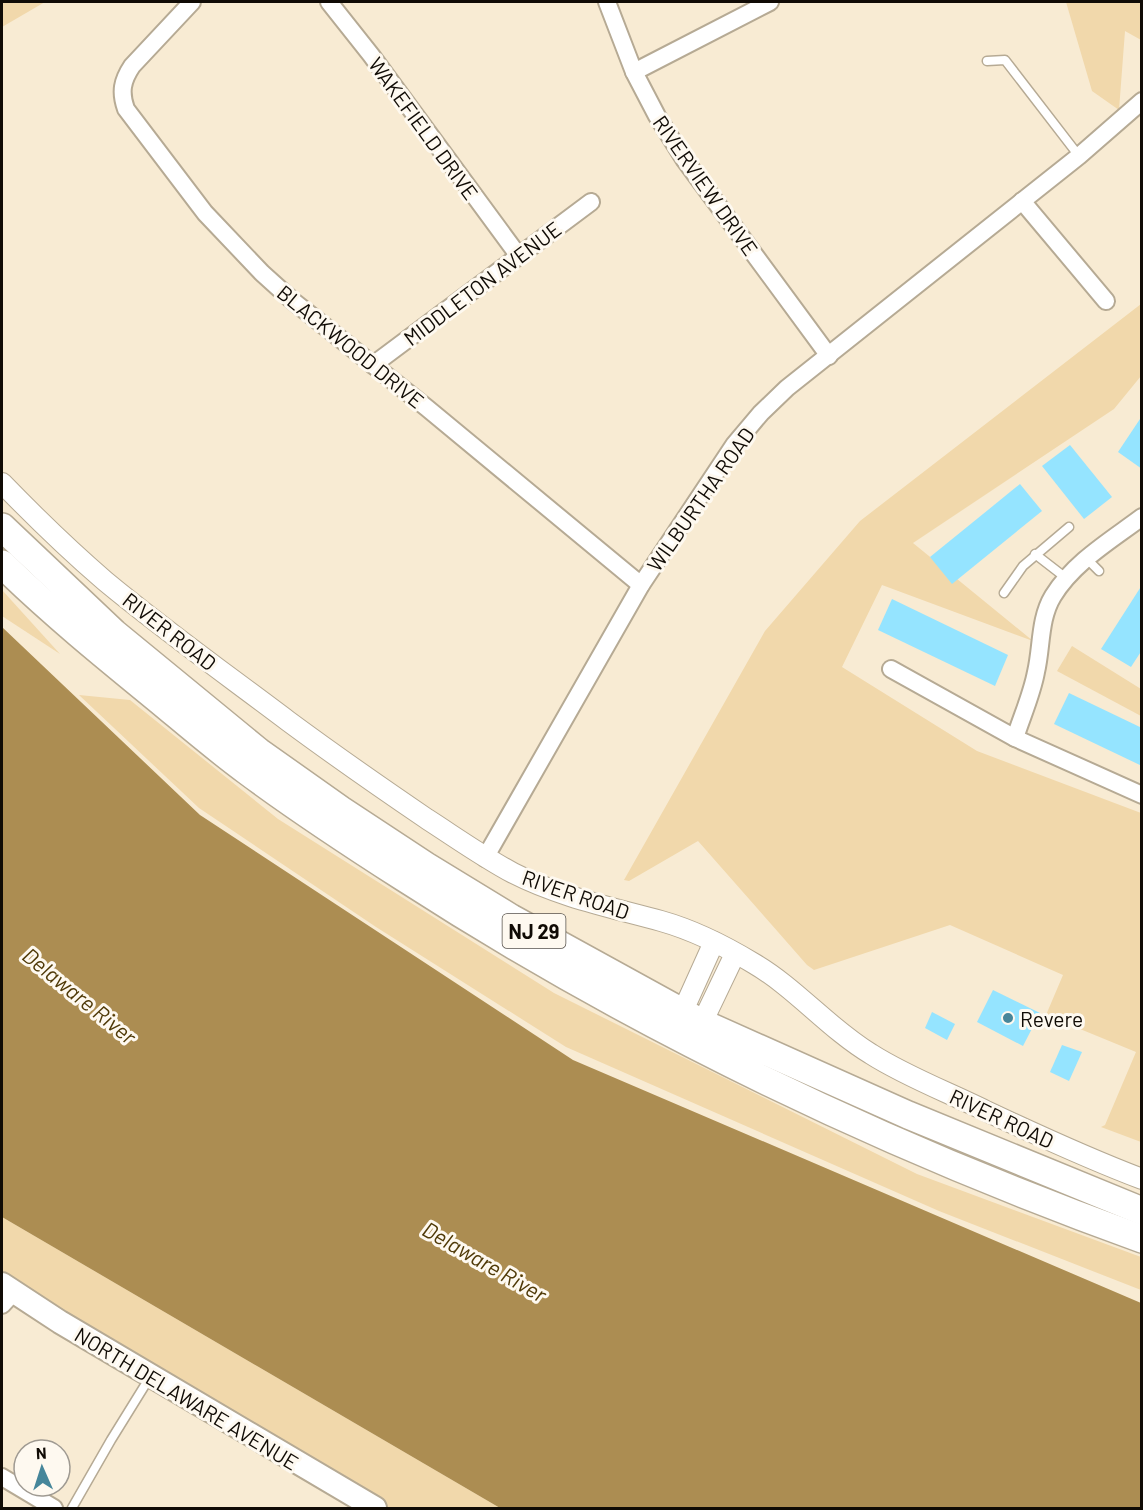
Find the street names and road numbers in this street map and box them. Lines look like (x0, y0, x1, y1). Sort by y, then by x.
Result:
street label: WAKEFIELD DRIVE (364, 52, 484, 204)
street label: RIVERVIEW DRIVE (648, 110, 764, 260)
street label: MIDDLETON AVENUE (398, 216, 566, 350)
street label: BLACKWOOD DRIVE (273, 279, 429, 413)
street label: WILBURTHA ROAD (641, 422, 759, 576)
street label: RIVER ROAD (118, 587, 222, 675)
street label: RIVER ROAD (519, 864, 633, 924)
road number: NJ 29 (502, 914, 566, 948)
street label: RIVER ROAD (946, 1083, 1058, 1153)
street label: NORTH DELAWARE AVENUE (71, 1321, 303, 1475)

